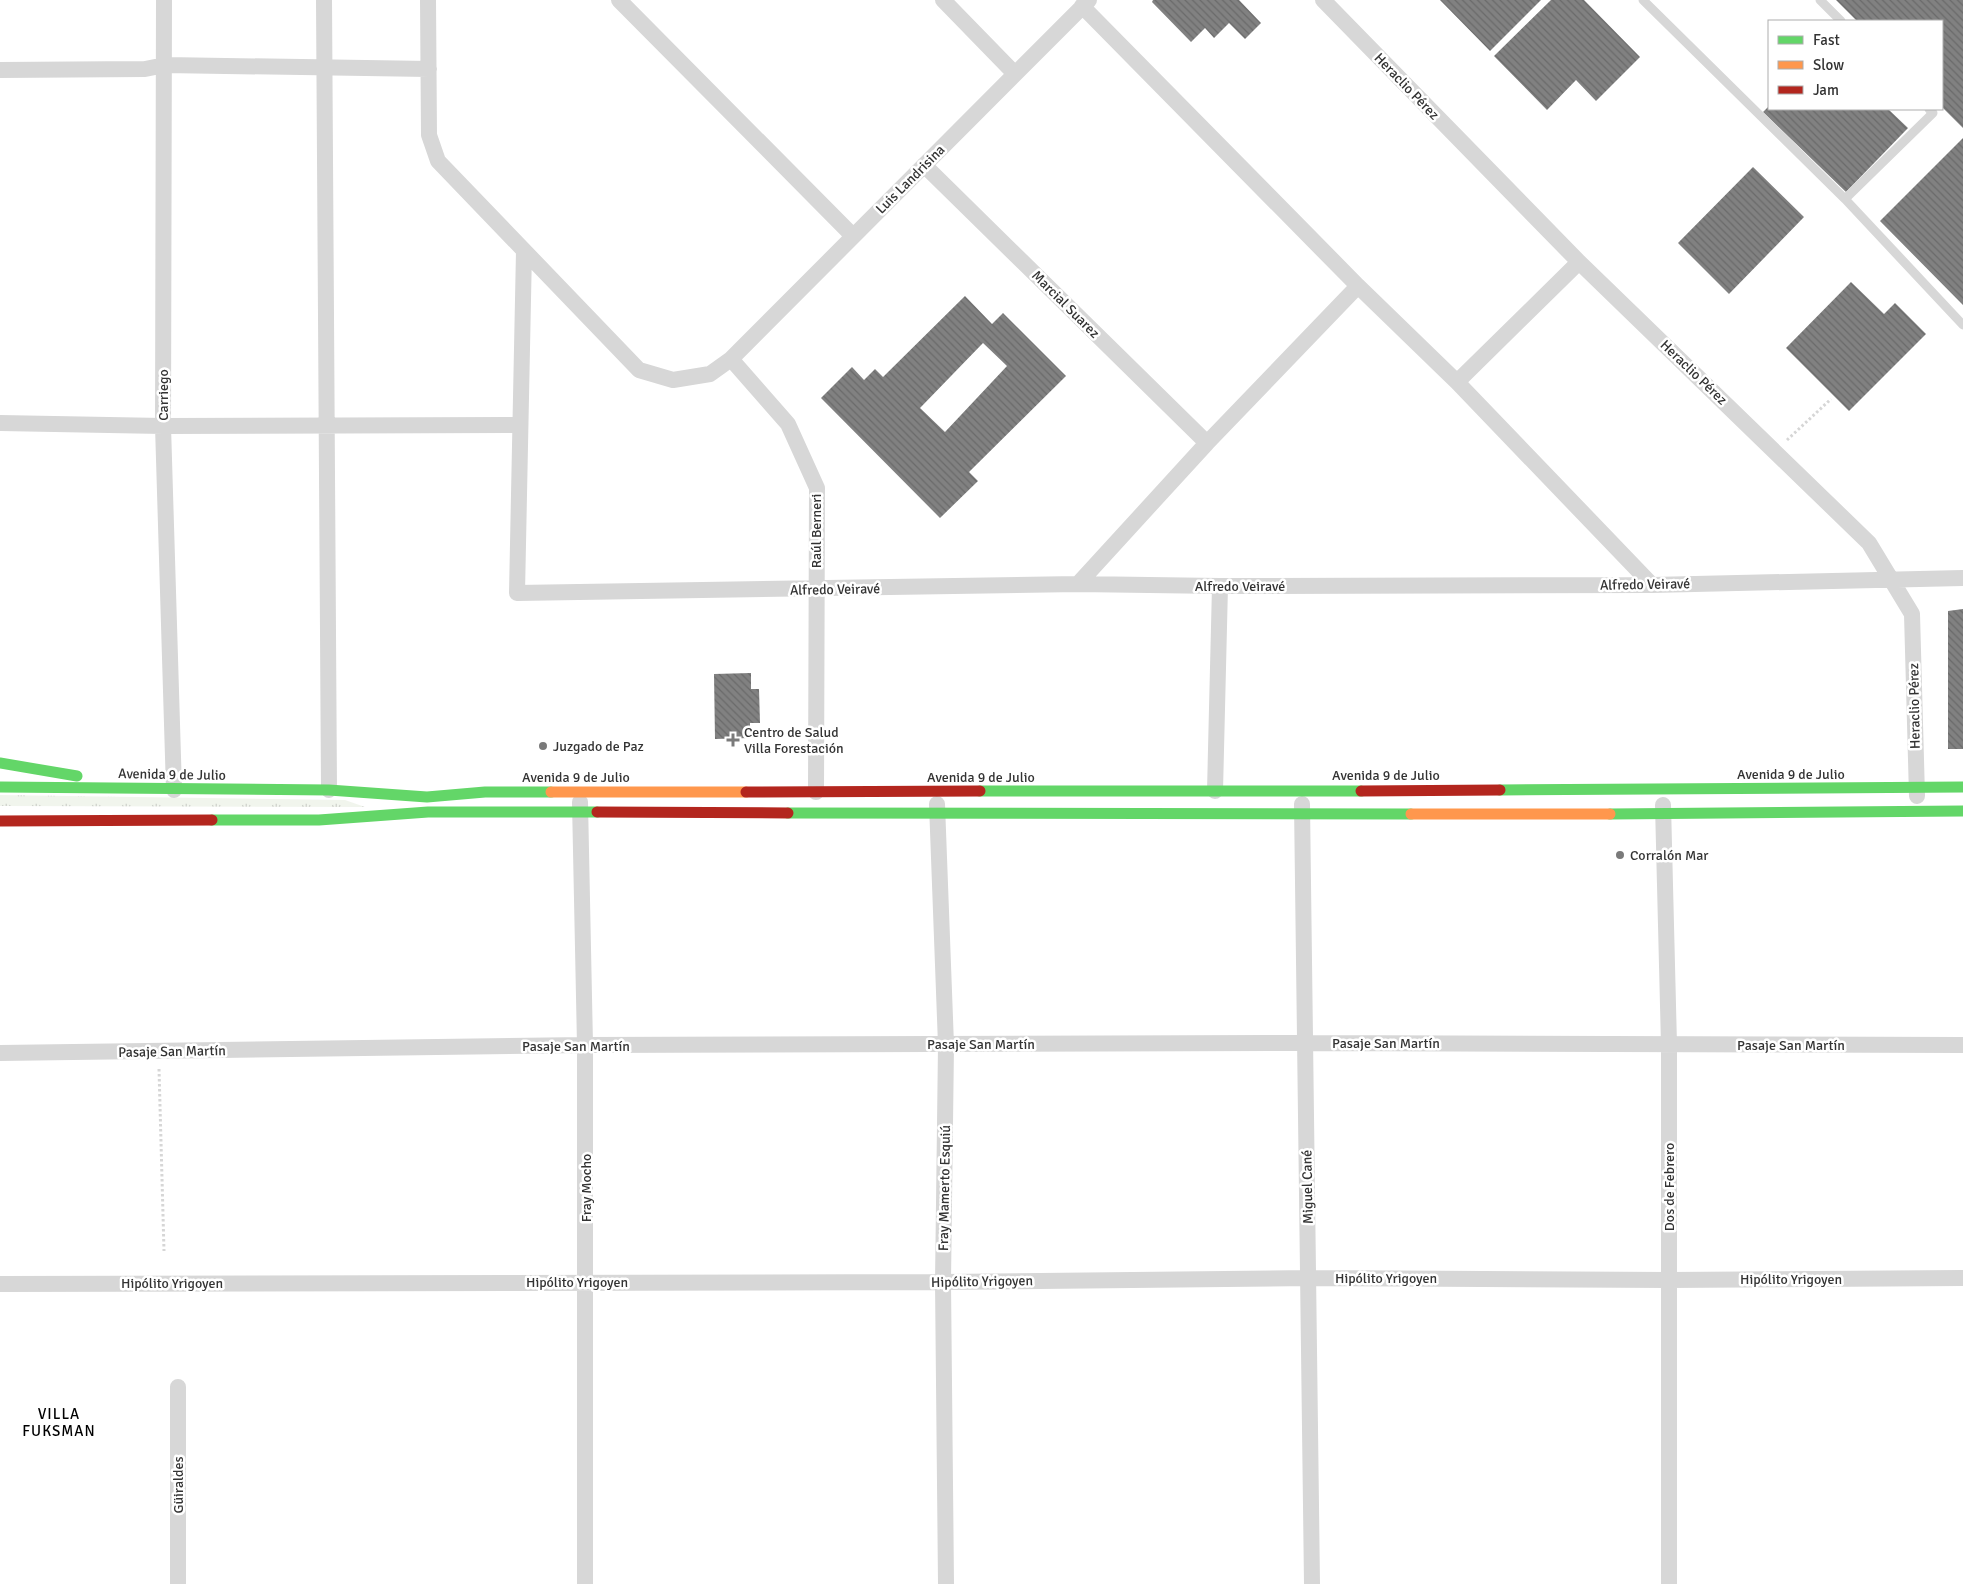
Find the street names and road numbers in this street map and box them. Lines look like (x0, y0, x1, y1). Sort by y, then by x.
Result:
street label: Heraclio Pérez (1371, 49, 1443, 123)
street label: Luis Landrisina (872, 141, 948, 217)
street label: Marcial Suarez (1028, 267, 1103, 342)
street label: Heraclio Pérez (1657, 336, 1731, 408)
street label: Carriego (155, 369, 172, 421)
street label: Raúl Berneri (808, 494, 825, 568)
street label: Alfredo Veiravé (1600, 575, 1690, 594)
street label: Alfredo Veiravé (1195, 578, 1285, 595)
street label: Alfredo Veiravé (790, 580, 880, 599)
street label: Heraclio Pérez (1905, 663, 1924, 749)
street label: Avenida 9 de Julio (118, 765, 226, 784)
street label: Avenida 9 de Julio (1737, 766, 1845, 783)
street label: Avenida 9 de Julio (1332, 767, 1440, 784)
street label: Avenida 9 de Julio (522, 769, 630, 786)
street label: Avenida 9 de Julio (927, 769, 1035, 786)
street label: Pasaje San Martín (1332, 1035, 1440, 1052)
street label: Pasaje San Martín (927, 1036, 1035, 1053)
street label: Pasaje San Martín (1737, 1037, 1845, 1054)
street label: Pasaje San Martín (522, 1038, 630, 1055)
street label: Pasaje San Martín (118, 1042, 226, 1061)
street label: Fray Mamerto Esquiú (935, 1125, 954, 1251)
street label: Dos de Febrero (1661, 1143, 1678, 1231)
street label: Miguel Cané (1298, 1150, 1317, 1224)
street label: Fray Mocho (578, 1154, 595, 1222)
street label: Hipólito Yrigoyen (1335, 1270, 1437, 1287)
street label: Hipólito Yrigoyen (1740, 1271, 1842, 1288)
street label: Hipólito Yrigoyen (931, 1272, 1033, 1291)
street label: Hipólito Yrigoyen (526, 1274, 628, 1291)
street label: Hipólito Yrigoyen (121, 1275, 223, 1292)
street label: Güiraldes (170, 1456, 187, 1514)

